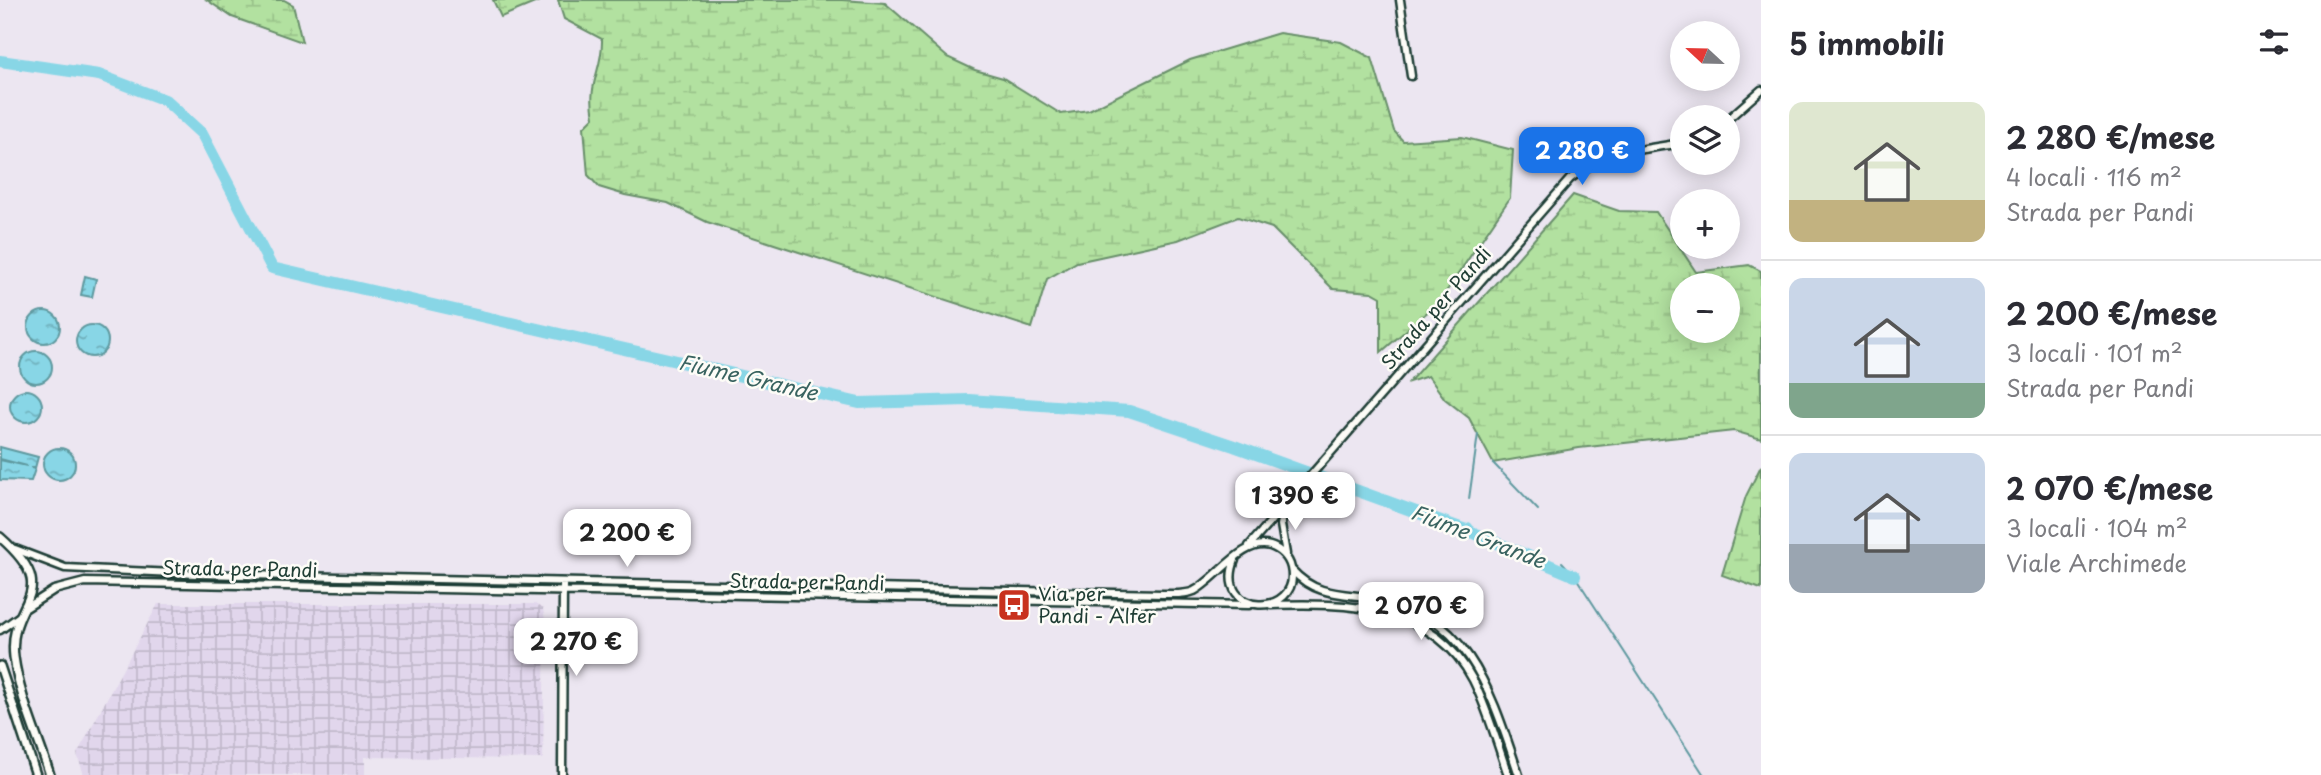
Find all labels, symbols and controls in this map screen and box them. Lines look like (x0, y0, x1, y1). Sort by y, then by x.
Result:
text: 5 immobili (1789, 20, 1944, 65)
north arrow (1670, 21, 1740, 91)
map controls (1670, 21, 1740, 343)
icon: filters (2255, 23, 2293, 61)
button: layers (1670, 105, 1740, 175)
text: 2 280 €/mese (2006, 114, 2215, 159)
pin: 2 280 € (1517, 128, 1647, 187)
icon: home (1845, 130, 1929, 214)
text: 2 280 € (1535, 132, 1629, 167)
text: 4 locali · 116 m² (2006, 159, 2182, 194)
button: + (1670, 189, 1740, 259)
text: Strada per Pandi (2006, 194, 2194, 229)
street label: Strada per Pandi (1374, 239, 1497, 375)
button: − (1670, 273, 1740, 343)
text: 2 200 €/mese (2006, 290, 2217, 335)
icon: home (1845, 306, 1929, 390)
text: 3 locali · 101 m² (2006, 335, 2183, 370)
water label: Fiume Grande (676, 345, 823, 408)
text: Strada per Pandi (2006, 370, 2194, 405)
text: 2 070 €/mese (2006, 465, 2213, 510)
pin: 1 390 € (1230, 472, 1360, 532)
text: 1 390 € (1251, 477, 1339, 512)
icon: home (1845, 481, 1929, 565)
water label: Fiume Grande (1407, 495, 1552, 576)
pin: 2 200 € (562, 510, 692, 569)
text: 3 locali · 104 m² (2006, 510, 2188, 545)
text: 2 200 € (579, 514, 675, 549)
text: Viale Archimede (2006, 545, 2187, 580)
street label: Strada per Pandi (162, 553, 318, 583)
street label: Strada per Pandi (729, 566, 885, 596)
place label: Via per Pandi - Alfer (1038, 579, 1156, 629)
pin: 2 070 € (1356, 582, 1486, 642)
bus stop icon: Via per Pandi - Alfer (995, 586, 1033, 624)
text: 2 070 € (1375, 587, 1467, 622)
pin: 2 270 € (511, 618, 641, 678)
text: 2 270 € (530, 623, 622, 658)

